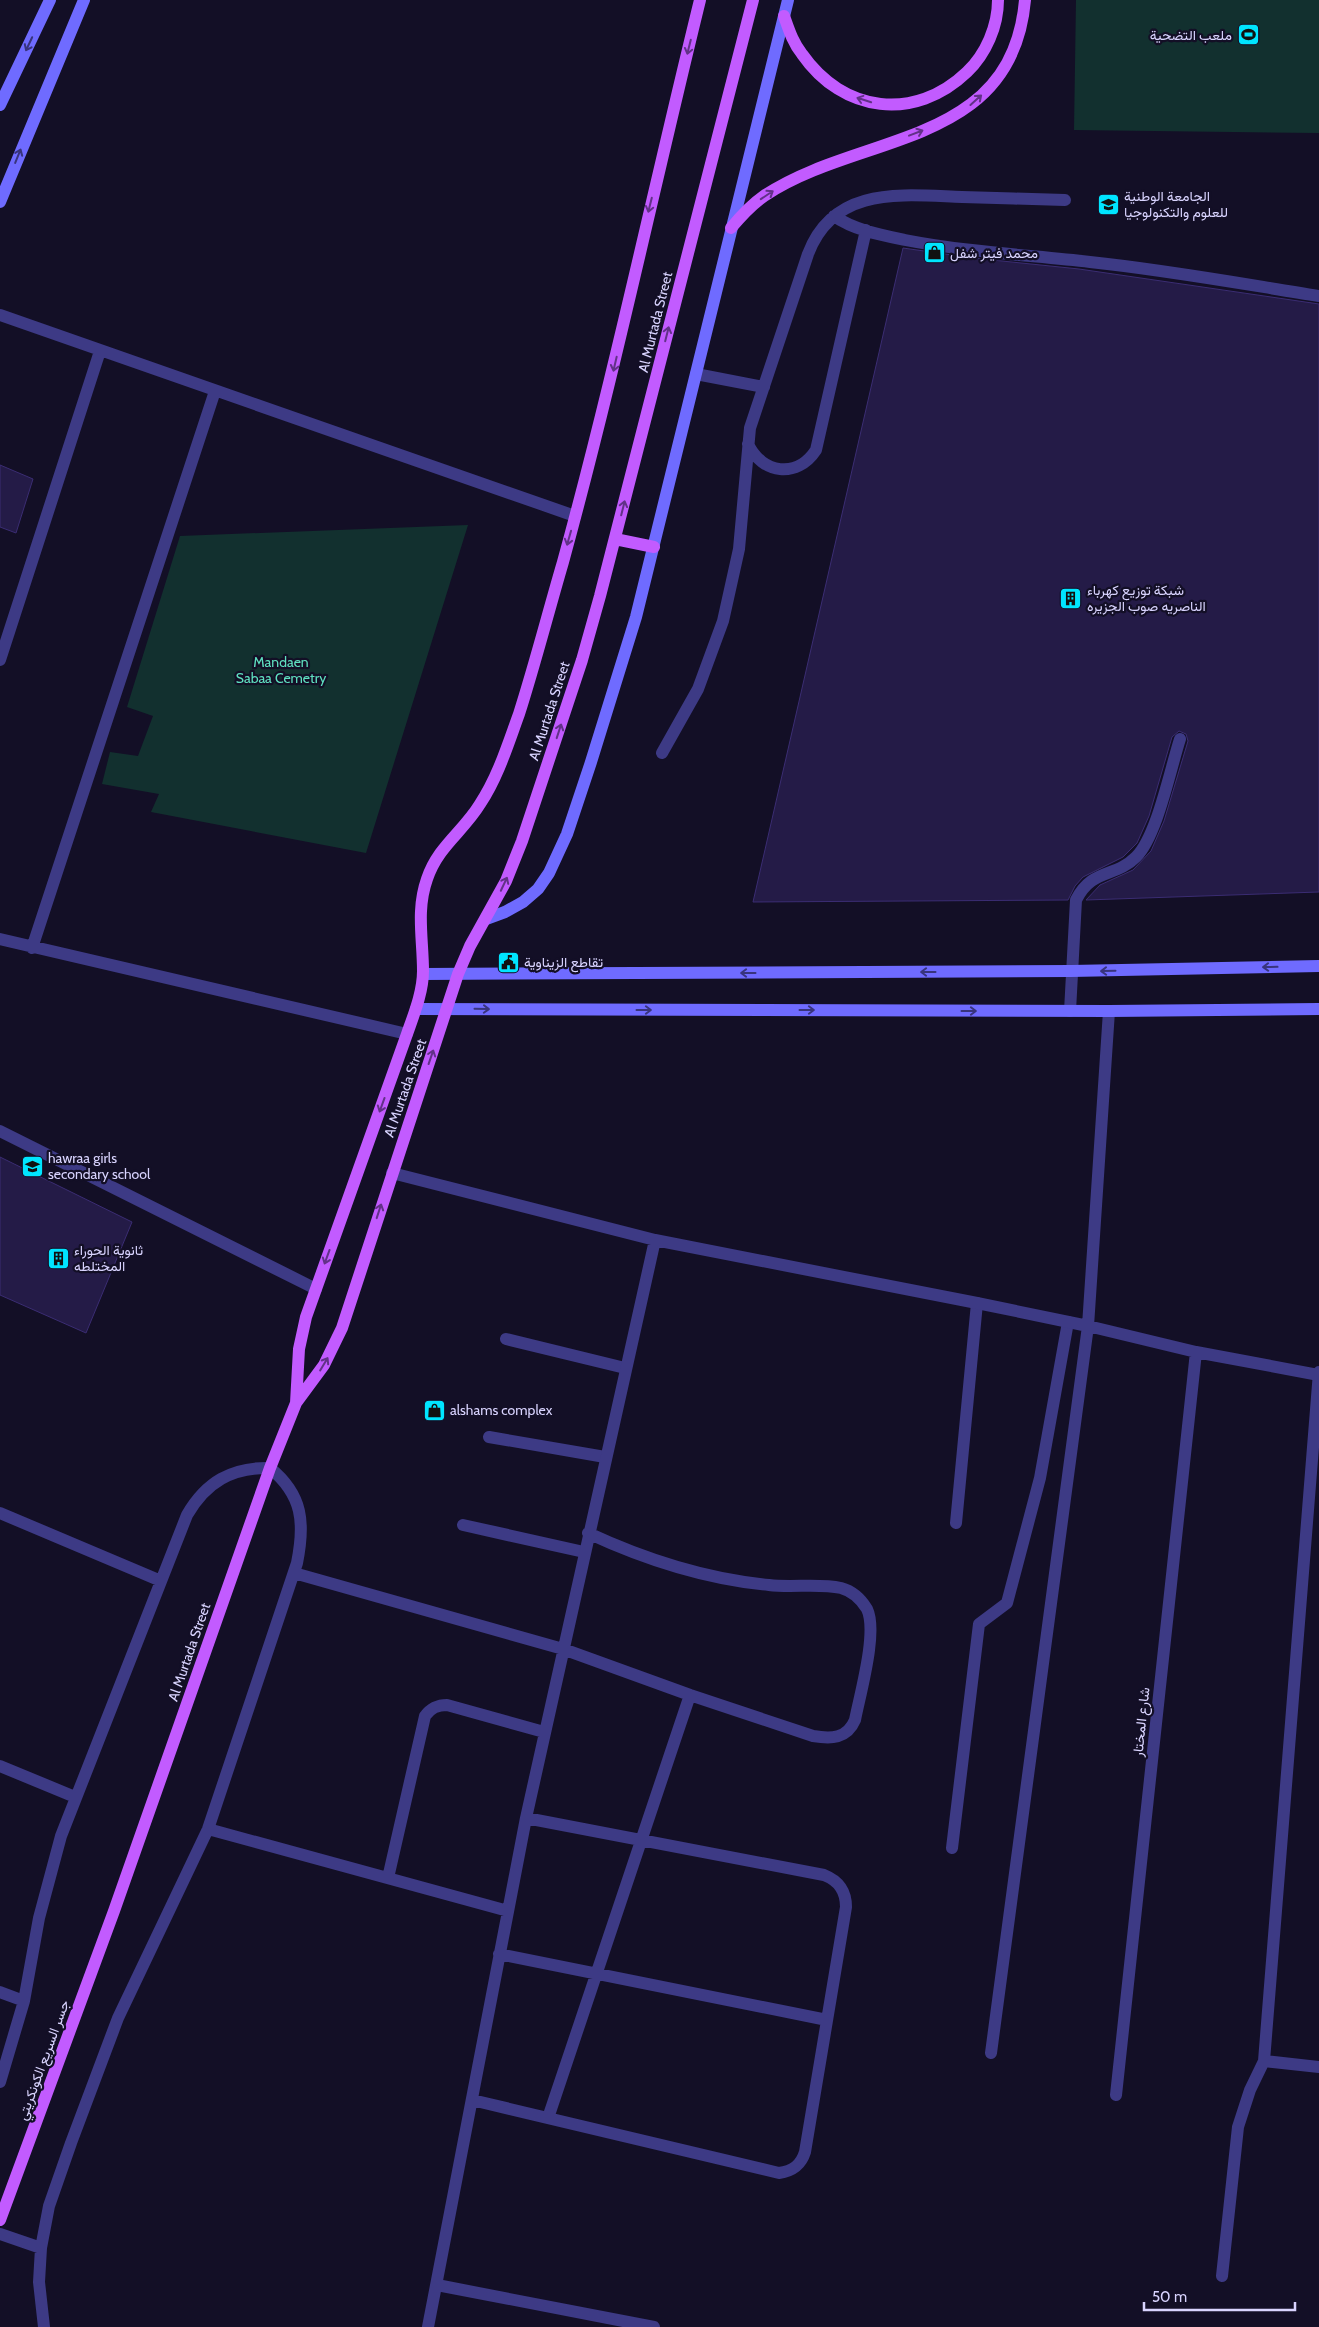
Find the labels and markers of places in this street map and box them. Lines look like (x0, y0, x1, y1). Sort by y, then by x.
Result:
sports icon: ملعب التضحية (1236, 23, 1260, 47)
place label: ملعب التضحية (1150, 26, 1232, 44)
place label: الجامعة الوطنية للعلوم والتكنولوجيا (1124, 187, 1228, 221)
school or university icon: الجامعة الوطنية للعلوم والتكنولوجيا (1096, 192, 1120, 216)
shop icon: محمد فيتر شفل (922, 241, 946, 265)
place label: محمد فيتر شفل (950, 244, 1038, 262)
place label: شبكة توزيع كهرباء الناصريه صوب الجزيره (1087, 581, 1206, 615)
building icon: شبكة توزيع كهرباء الناصريه صوب الجزيره (1059, 586, 1083, 610)
public building icon: تقاطع الزيناوية (496, 950, 520, 974)
place label: تقاطع الزيناوية (524, 953, 604, 973)
place label: hawraa girls secondary school (48, 1149, 151, 1183)
school or university icon: hawraa girls secondary school (20, 1154, 44, 1178)
place label: ثانوية الحوراء المختلطه (74, 1241, 143, 1275)
building icon: ثانوية الحوراء المختلطه (46, 1246, 70, 1270)
shop icon: alshams complex (422, 1398, 446, 1422)
place label: alshams complex (450, 1401, 553, 1419)

